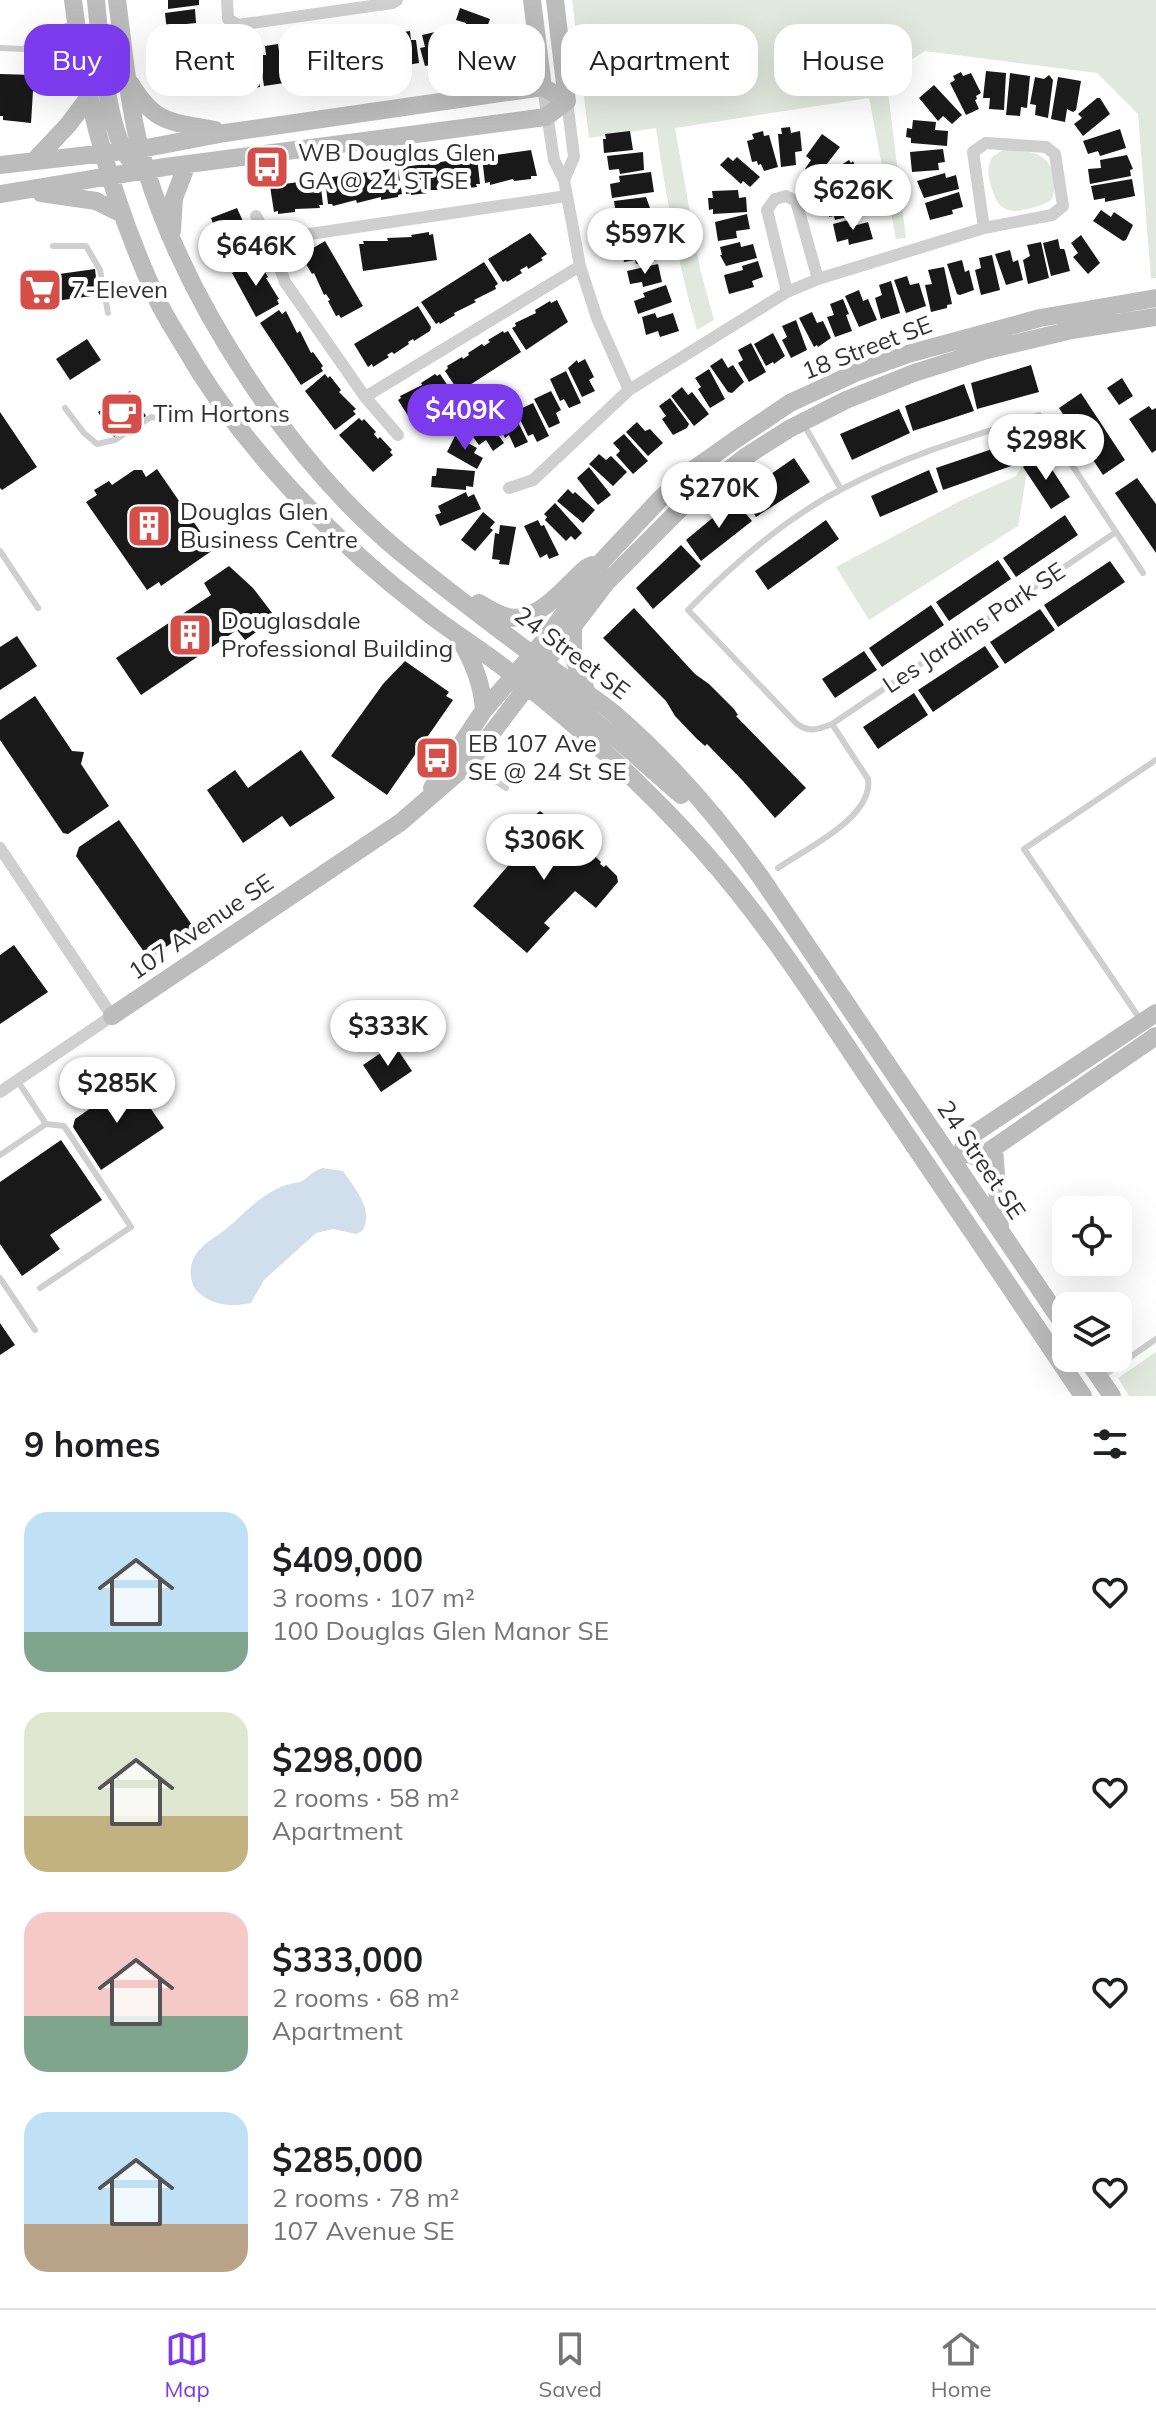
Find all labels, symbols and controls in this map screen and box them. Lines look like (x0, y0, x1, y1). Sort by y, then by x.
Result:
chip: Buy (24, 24, 130, 96)
chip: Rent (146, 24, 263, 96)
chip: Filters (279, 24, 412, 96)
chip: New (428, 24, 545, 96)
chip: Apartment (561, 24, 758, 96)
chip: House (774, 24, 912, 96)
place label: WB Douglas Glen GA @ 24 ST SE (298, 137, 496, 195)
bus stop icon: WB Douglas Glen GA @ 24 ST SE (243, 143, 291, 191)
pin: $626K (797, 164, 909, 232)
text: $626K (813, 173, 893, 206)
pin: $597K (589, 208, 701, 276)
text: $597K (605, 217, 685, 250)
pin: $646K (200, 220, 312, 288)
text: $646K (216, 229, 296, 262)
supermarket icon: 7-Eleven (16, 266, 64, 314)
place label: 7-Eleven (71, 274, 168, 304)
street label: 18 Street SE (797, 309, 936, 386)
pin: $409K (409, 384, 521, 452)
cafe icon: Tim Hortons (98, 390, 146, 438)
text: $409K (425, 393, 505, 426)
place label: Tim Hortons (153, 398, 290, 428)
pin: $298K (990, 414, 1102, 482)
text: $298K (1006, 423, 1086, 456)
pin: $270K (663, 462, 775, 530)
text: $270K (679, 471, 759, 504)
place label: Douglas Glen Business Centre (180, 496, 358, 554)
building icon: Douglas Glen Business Centre (125, 502, 173, 550)
street label: Les Jardins Park SE (877, 555, 1070, 699)
street label: 24 Street SE (509, 599, 636, 705)
place label: Douglasdale Professional Building (221, 605, 453, 663)
building icon: Douglasdale Professional Building (166, 611, 214, 659)
place label: EB 107 Ave SE @ 24 St SE (468, 728, 627, 786)
bus stop icon: EB 107 Ave SE @ 24 St SE (413, 734, 461, 782)
pin: $306K (488, 814, 600, 882)
text: $306K (504, 823, 584, 856)
street label: 107 Avenue SE (122, 867, 279, 986)
pin: $333K (332, 1000, 444, 1068)
text: $333K (348, 1009, 428, 1042)
pin: $285K (61, 1057, 173, 1125)
text: $285K (77, 1066, 157, 1099)
street label: 24 Street SE (931, 1094, 1033, 1225)
map controls (1052, 1196, 1132, 1372)
button: locate (1052, 1196, 1132, 1276)
button: layers (1052, 1292, 1132, 1372)
icon: filters (1088, 1422, 1132, 1466)
text: 9 homes (24, 1423, 161, 1466)
text: $409,000 (272, 1538, 423, 1581)
icon: home (88, 1544, 184, 1640)
icon: heart (1088, 1570, 1132, 1614)
text: 3 rooms · 107 m² (272, 1581, 475, 1614)
text: 100 Douglas Glen Manor SE (272, 1614, 609, 1647)
text: $298,000 (272, 1738, 423, 1781)
icon: home (88, 1744, 184, 1840)
icon: heart (1088, 1770, 1132, 1814)
text: 2 rooms · 58 m² (272, 1781, 459, 1814)
text: Apartment (272, 1814, 403, 1847)
text: $333,000 (272, 1938, 423, 1981)
icon: home (88, 1944, 184, 2040)
icon: heart (1088, 1970, 1132, 2014)
text: 2 rooms · 68 m² (272, 1981, 459, 2014)
text: Apartment (272, 2014, 403, 2047)
text: $285,000 (272, 2138, 423, 2181)
icon: home (88, 2144, 184, 2240)
icon: heart (1088, 2170, 1132, 2214)
text: 2 rooms · 78 m² (272, 2181, 459, 2214)
text: 107 Avenue SE (272, 2214, 454, 2247)
tab: Map (164, 2327, 210, 2403)
tab: Saved (539, 2327, 602, 2403)
tab: Home (931, 2327, 992, 2403)

